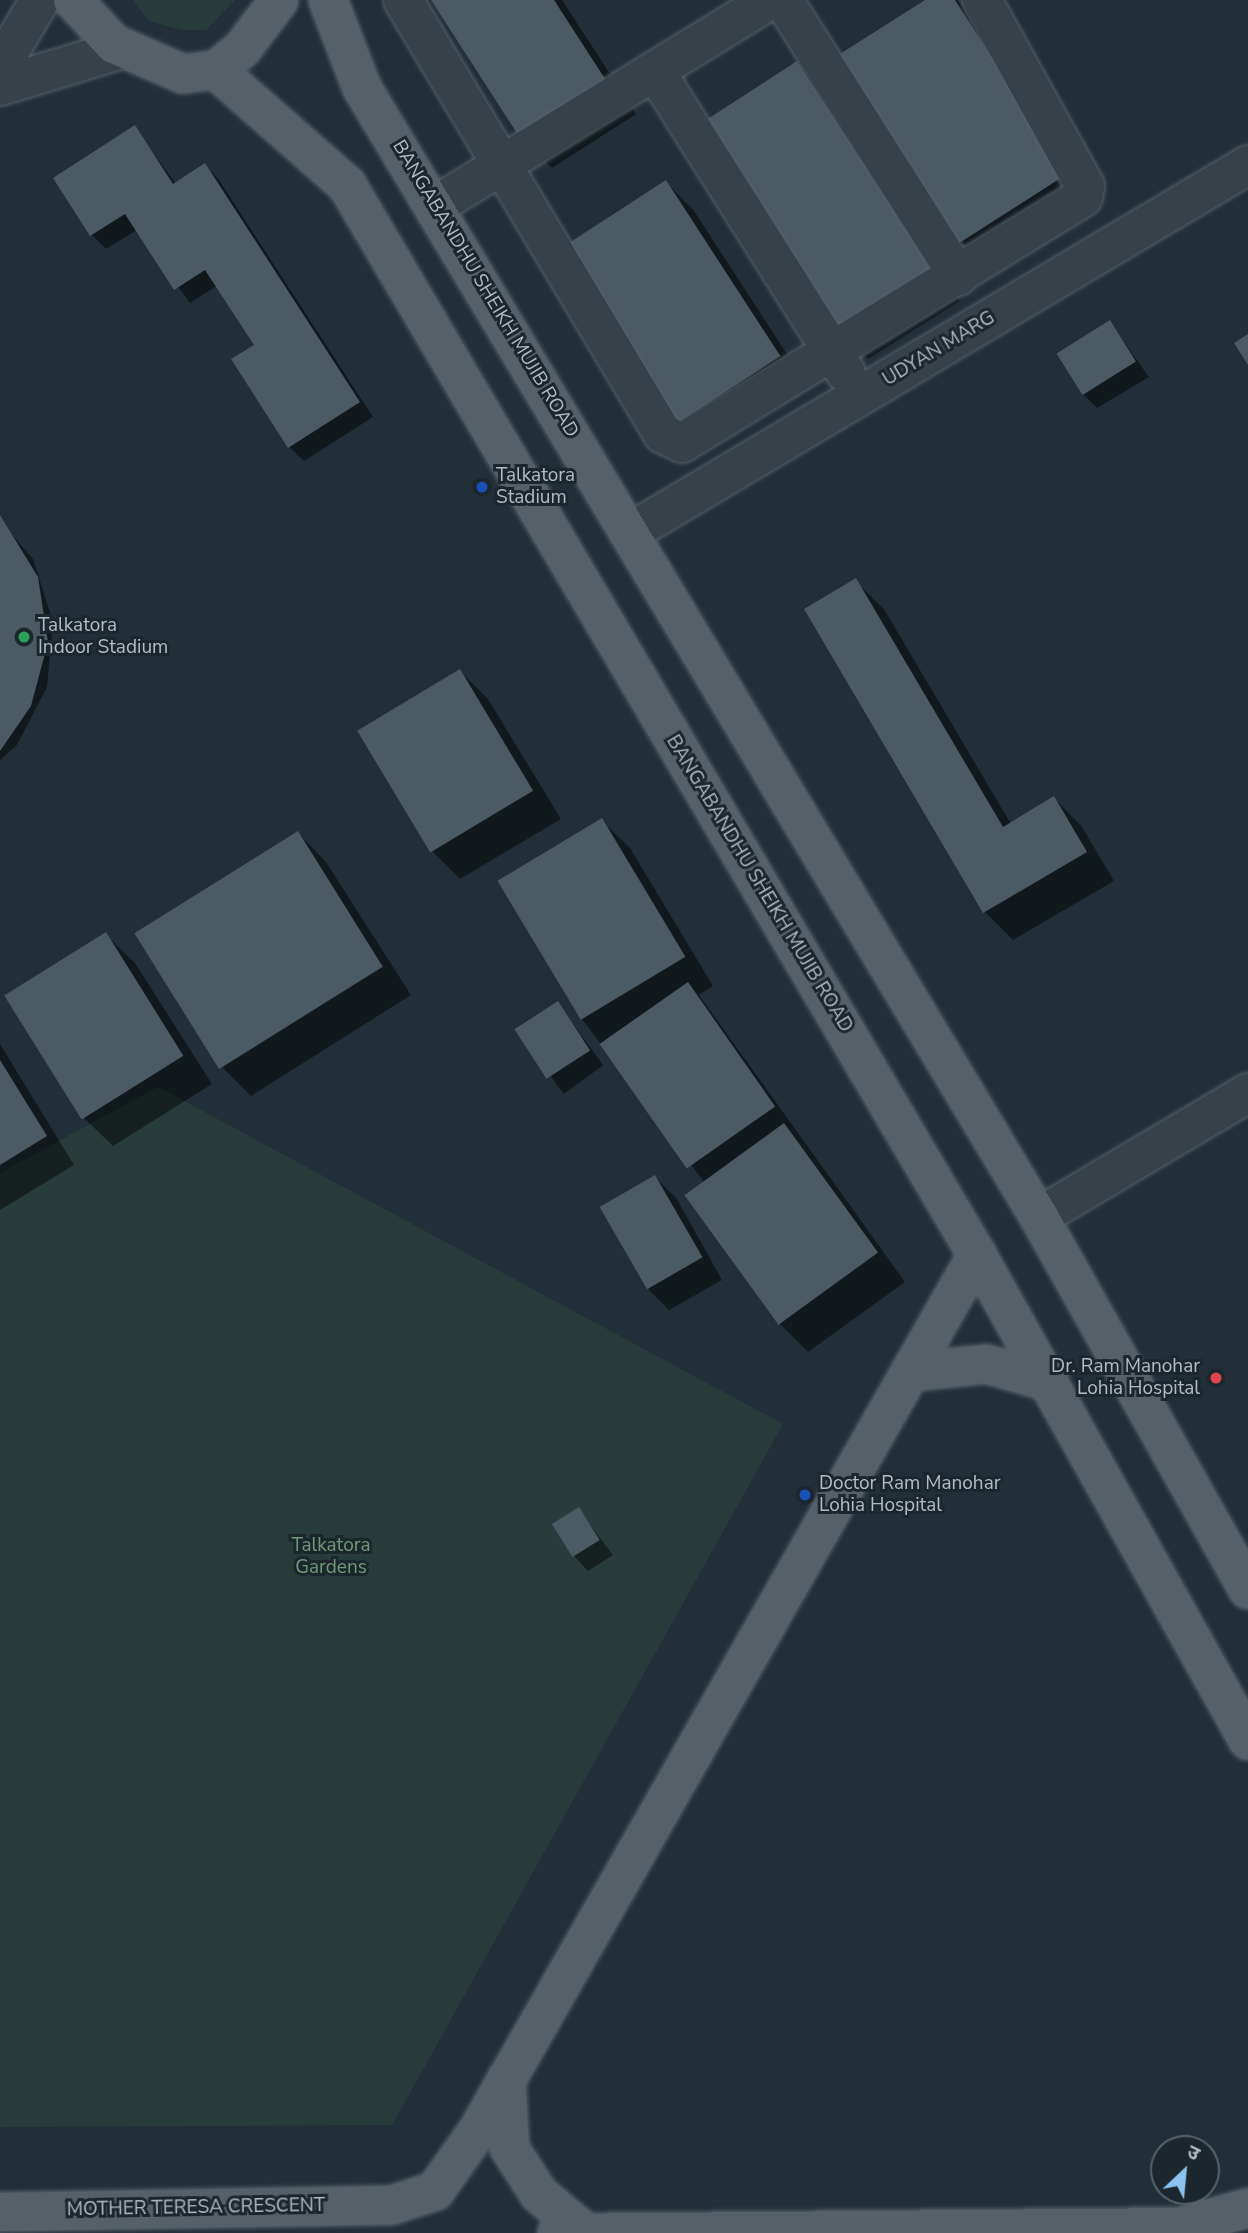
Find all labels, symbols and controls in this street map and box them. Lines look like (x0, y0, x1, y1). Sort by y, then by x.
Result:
street label: BANGABANDHU SHEIKH MUJIB ROAD (387, 136, 583, 442)
street label: UDYAN MARG (879, 307, 999, 391)
place label: Talkatora Stadium (496, 465, 575, 509)
marker: Talkatora Stadium (474, 479, 490, 495)
place label: Talkatora Indoor Stadium (38, 615, 168, 659)
marker: Talkatora Indoor Stadium (16, 629, 32, 645)
street label: BANGABANDHU SHEIKH MUJIB ROAD (661, 731, 857, 1037)
place label: Dr. Ram Manohar Lohia Hospital (1051, 1356, 1200, 1400)
marker: Dr. Ram Manohar Lohia Hospital (1206, 1368, 1226, 1388)
place label: Doctor Ram Manohar Lohia Hospital (819, 1473, 1000, 1517)
marker: Doctor Ram Manohar Lohia Hospital (797, 1487, 813, 1503)
park label: Talkatora Gardens (291, 1535, 371, 1579)
north arrow (1150, 2135, 1220, 2205)
text: उ (1183, 2139, 1204, 2167)
street label: MOTHER TERESA CRESCENT (67, 2194, 325, 2222)

